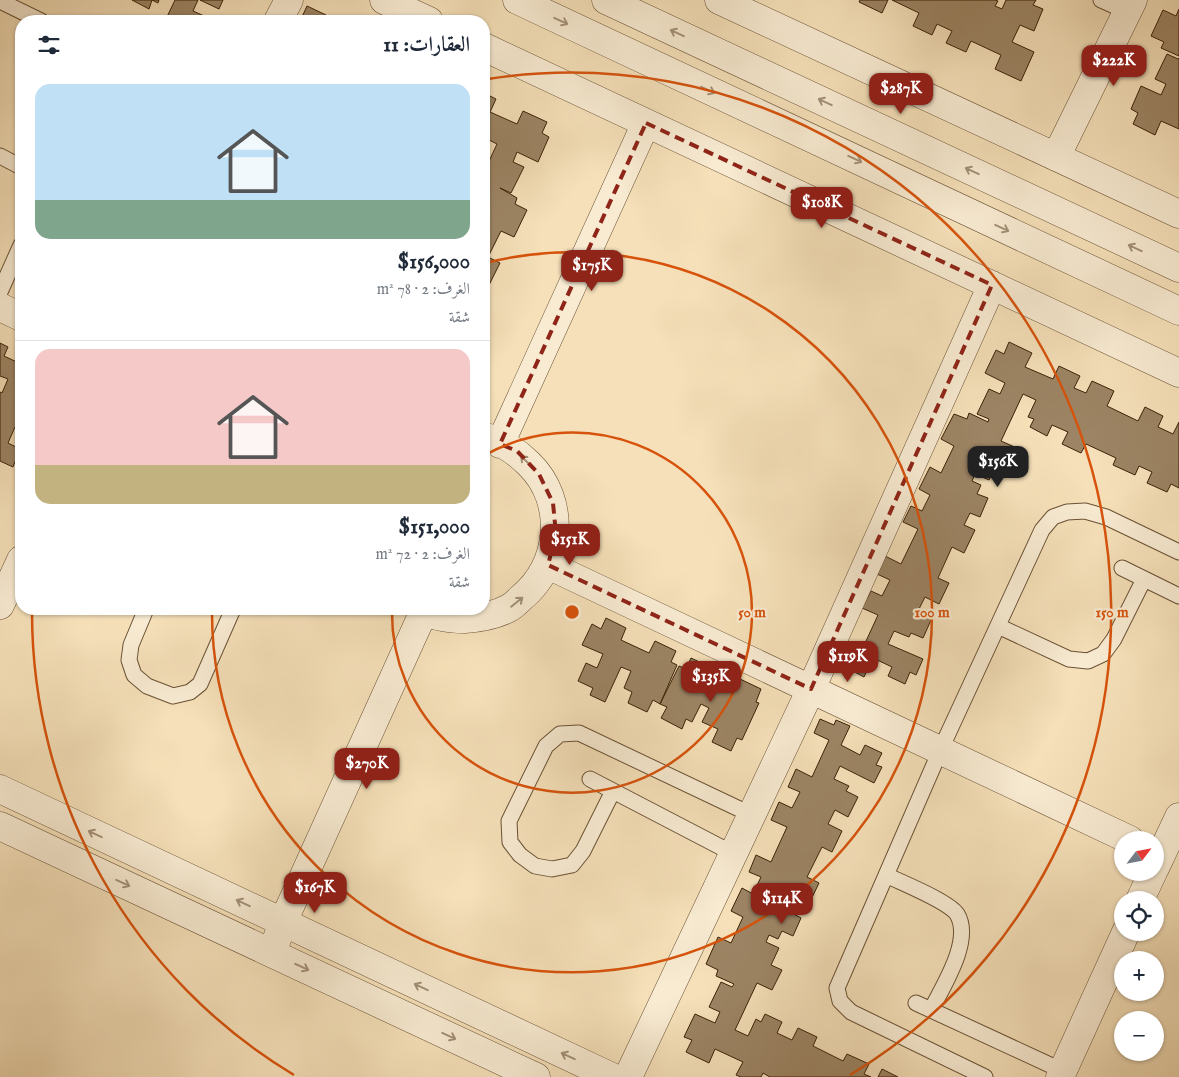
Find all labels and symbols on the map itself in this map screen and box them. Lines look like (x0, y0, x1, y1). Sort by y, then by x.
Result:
one-way arrow (553, 16, 568, 26)
one-way arrow (670, 28, 685, 38)
pin: $222K (1079, 44, 1149, 87)
pin: $287K (866, 72, 936, 115)
one-way arrow (700, 86, 715, 95)
one-way arrow (818, 97, 833, 107)
one-way arrow (847, 155, 862, 164)
one-way arrow (965, 166, 980, 176)
pin: $108K (787, 186, 857, 229)
one-way arrow (994, 224, 1009, 233)
one-way arrow (1128, 242, 1143, 252)
pin: $175K (557, 250, 627, 292)
pin: $156K (963, 446, 1033, 488)
one-way arrow (520, 455, 533, 467)
pin: $151K (535, 524, 605, 566)
one-way arrow (510, 597, 523, 608)
centre of rings (563, 603, 581, 621)
text: 50 m (738, 603, 766, 622)
text: 100 m (914, 603, 950, 622)
text: 150 m (1095, 603, 1129, 622)
pin: $119K (813, 640, 883, 683)
pin: $135K (676, 660, 746, 703)
pin: $270K (332, 748, 402, 790)
one-way arrow (88, 828, 103, 838)
north arrow (1114, 831, 1164, 881)
pin: $167K (280, 872, 350, 914)
one-way arrow (115, 879, 130, 889)
pin: $114K (747, 882, 817, 925)
one-way arrow (235, 898, 250, 908)
one-way arrow (294, 963, 309, 973)
one-way arrow (414, 982, 429, 991)
one-way arrow (441, 1032, 456, 1042)
one-way arrow (561, 1051, 576, 1060)

